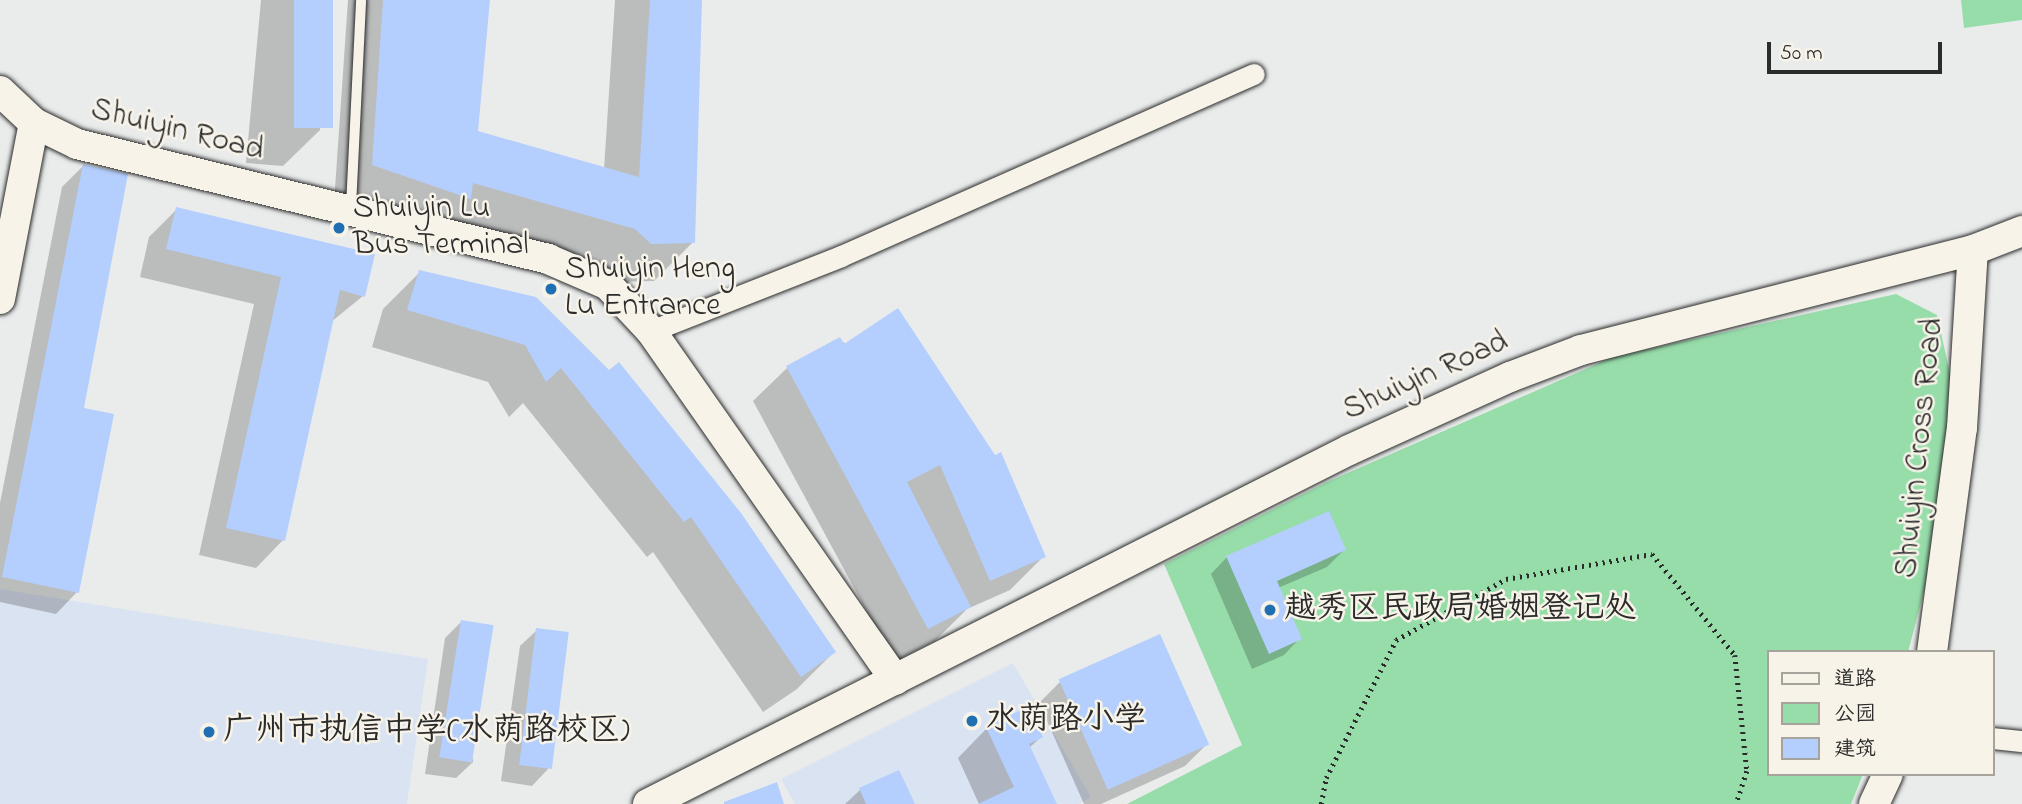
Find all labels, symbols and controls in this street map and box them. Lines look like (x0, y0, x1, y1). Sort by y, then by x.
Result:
scale bar (1770, 28, 1945, 72)
text: 50 m (1780, 39, 1823, 69)
street label: Shuiyin Road (87, 91, 267, 171)
place label: Shuiyin Lu Bus Terminal (353, 191, 529, 266)
marker: Shuiyin Lu Bus Terminal (331, 220, 347, 236)
place label: Shuiyin Heng Lu Entrance (565, 252, 735, 327)
marker: Shuiyin Heng Lu Entrance (543, 281, 559, 297)
street label: Shuiyin Cross Road (1888, 316, 1954, 580)
street label: Shuiyin Road (1338, 324, 1514, 430)
place label: 越秀区民政局婚姻登记处 (1284, 591, 1636, 629)
marker: 越秀区民政局婚姻登记处 (1262, 602, 1278, 618)
legend (1766, 650, 1994, 776)
text: 道路 (1834, 665, 1876, 695)
text: 公园 (1834, 700, 1876, 730)
place label: 水荫路小学 (986, 702, 1146, 740)
place label: 广州市执信中学(水荫路校区) (223, 713, 630, 751)
marker: 水荫路小学 (964, 713, 980, 729)
marker: 广州市执信中学(水荫路校区) (201, 724, 217, 740)
text: 建筑 (1834, 735, 1876, 765)

